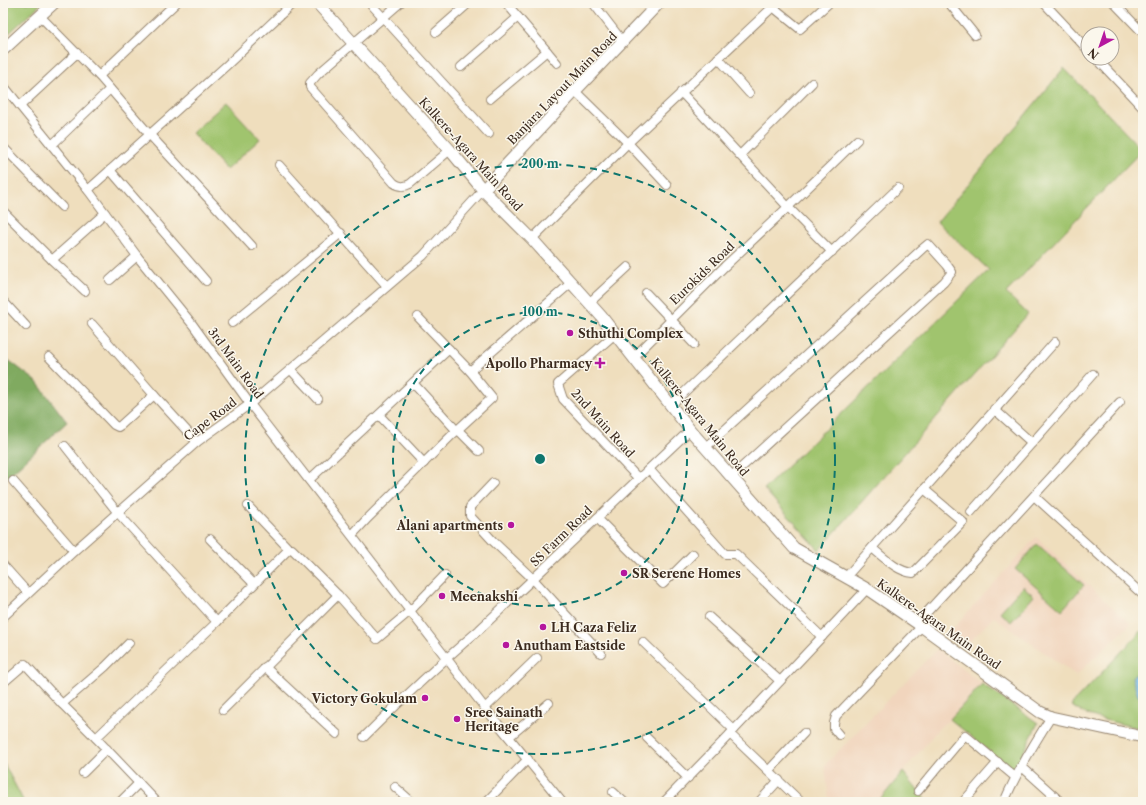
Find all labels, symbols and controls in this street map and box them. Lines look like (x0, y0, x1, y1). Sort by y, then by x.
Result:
north arrow (1080, 26, 1120, 66)
street label: Banjara Layout Main Road (504, 28, 620, 148)
text: N (1085, 45, 1102, 62)
street label: Kalkere-Agara Main Road (416, 94, 526, 214)
text: 200 m (521, 156, 559, 171)
street label: Eurokids Road (667, 238, 738, 308)
text: 100 m (522, 304, 558, 319)
street label: 3rd Main Road (205, 324, 267, 402)
place label: Sthuthi Complex (578, 326, 683, 341)
marker: Sthuthi Complex (565, 328, 575, 338)
street label: Kalkere-Agara Main Road (648, 355, 753, 480)
place label: Apollo Pharmacy (485, 356, 593, 371)
marker: Apollo Pharmacy (595, 358, 605, 368)
street label: 2nd Main Road (568, 386, 638, 461)
street label: Cape Road (180, 394, 240, 444)
centre of rings (533, 452, 547, 466)
street label: SS Farm Road (527, 502, 596, 569)
place label: Alani apartments (396, 518, 503, 533)
marker: Alani apartments (506, 520, 516, 530)
place label: SR Serene Homes (632, 566, 741, 581)
marker: SR Serene Homes (619, 568, 629, 578)
street label: Kalkere-Agara Main Road (874, 576, 1004, 673)
place label: Meenakshi (450, 589, 519, 604)
marker: Meenakshi (437, 591, 447, 601)
place label: LH Caza Feliz (551, 620, 637, 635)
marker: LH Caza Feliz (538, 622, 548, 632)
place label: Anutham Eastside (513, 638, 625, 653)
marker: Anutham Eastside (501, 640, 511, 650)
place label: Victory Gokulam (311, 691, 417, 706)
marker: Victory Gokulam (420, 693, 430, 703)
place label: Sree Sainath Heritage (465, 705, 544, 734)
marker: Sree Sainath Heritage (452, 714, 462, 724)

